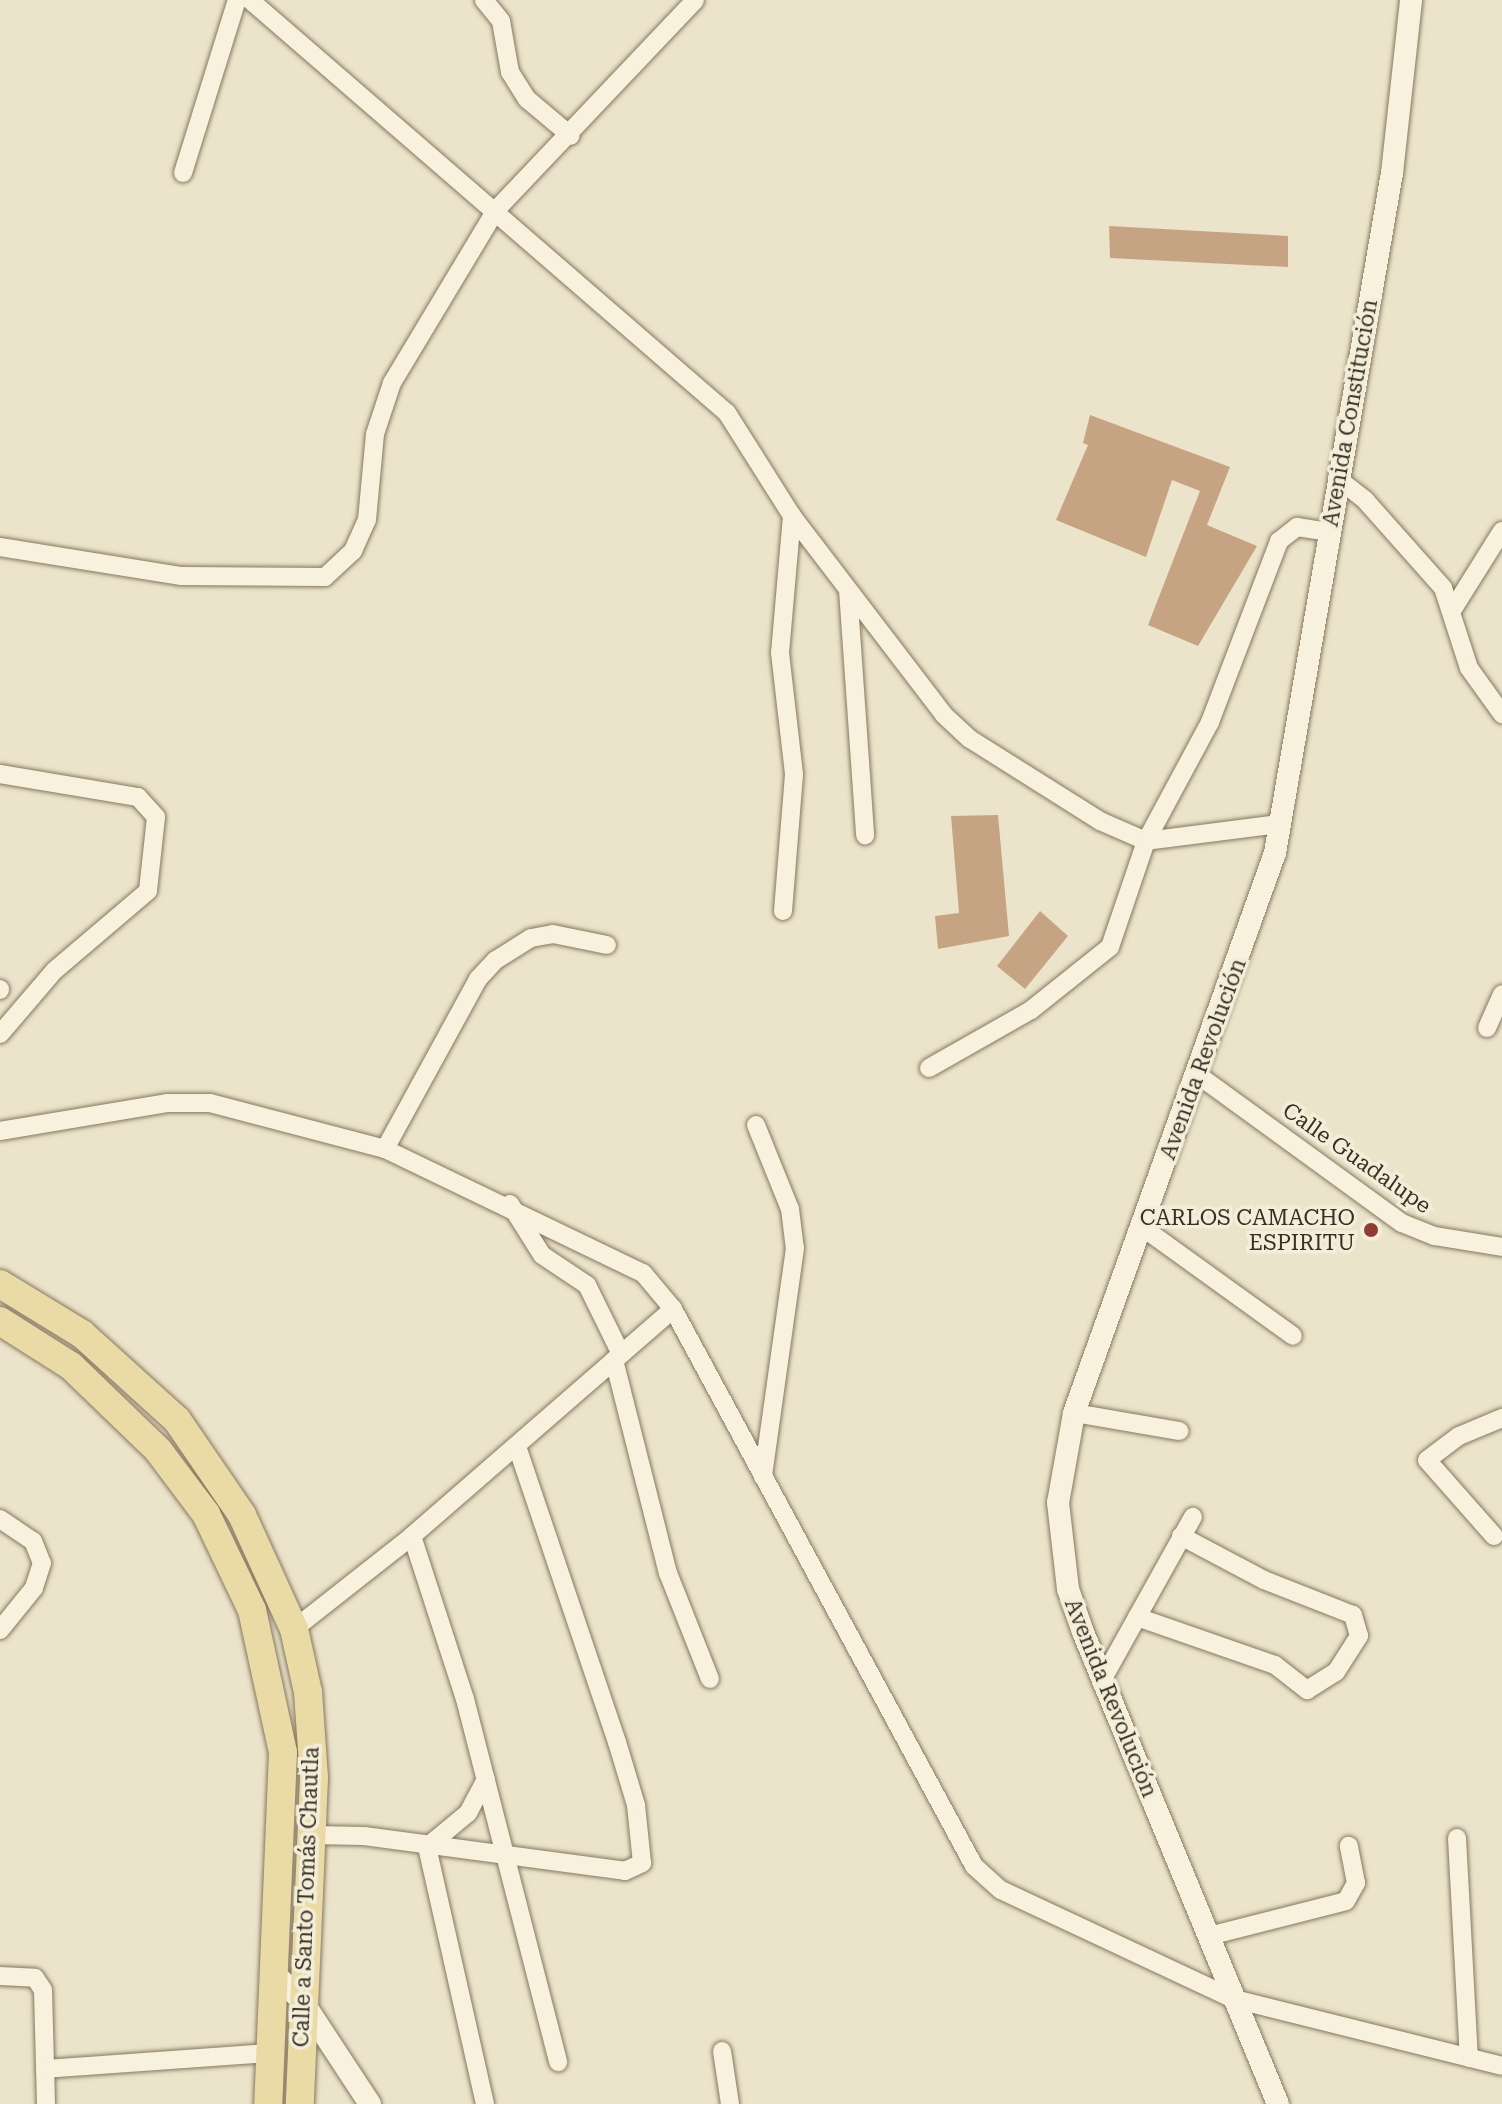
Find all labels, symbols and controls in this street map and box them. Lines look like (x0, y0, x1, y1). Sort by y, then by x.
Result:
street label: Avenida Constitución (1317, 297, 1383, 529)
street label: Avenida Revolución (1154, 955, 1252, 1163)
street label: Calle Guadalupe (1278, 1097, 1436, 1219)
place label: CARLOS CAMACHO ESPIRITU (1140, 1204, 1355, 1256)
marker: CARLOS CAMACHO ESPIRITU (1362, 1221, 1380, 1239)
street label: Avenida Revolución (1059, 1595, 1163, 1801)
street label: Calle a Santo Tomás Chautla (288, 1746, 324, 2048)

